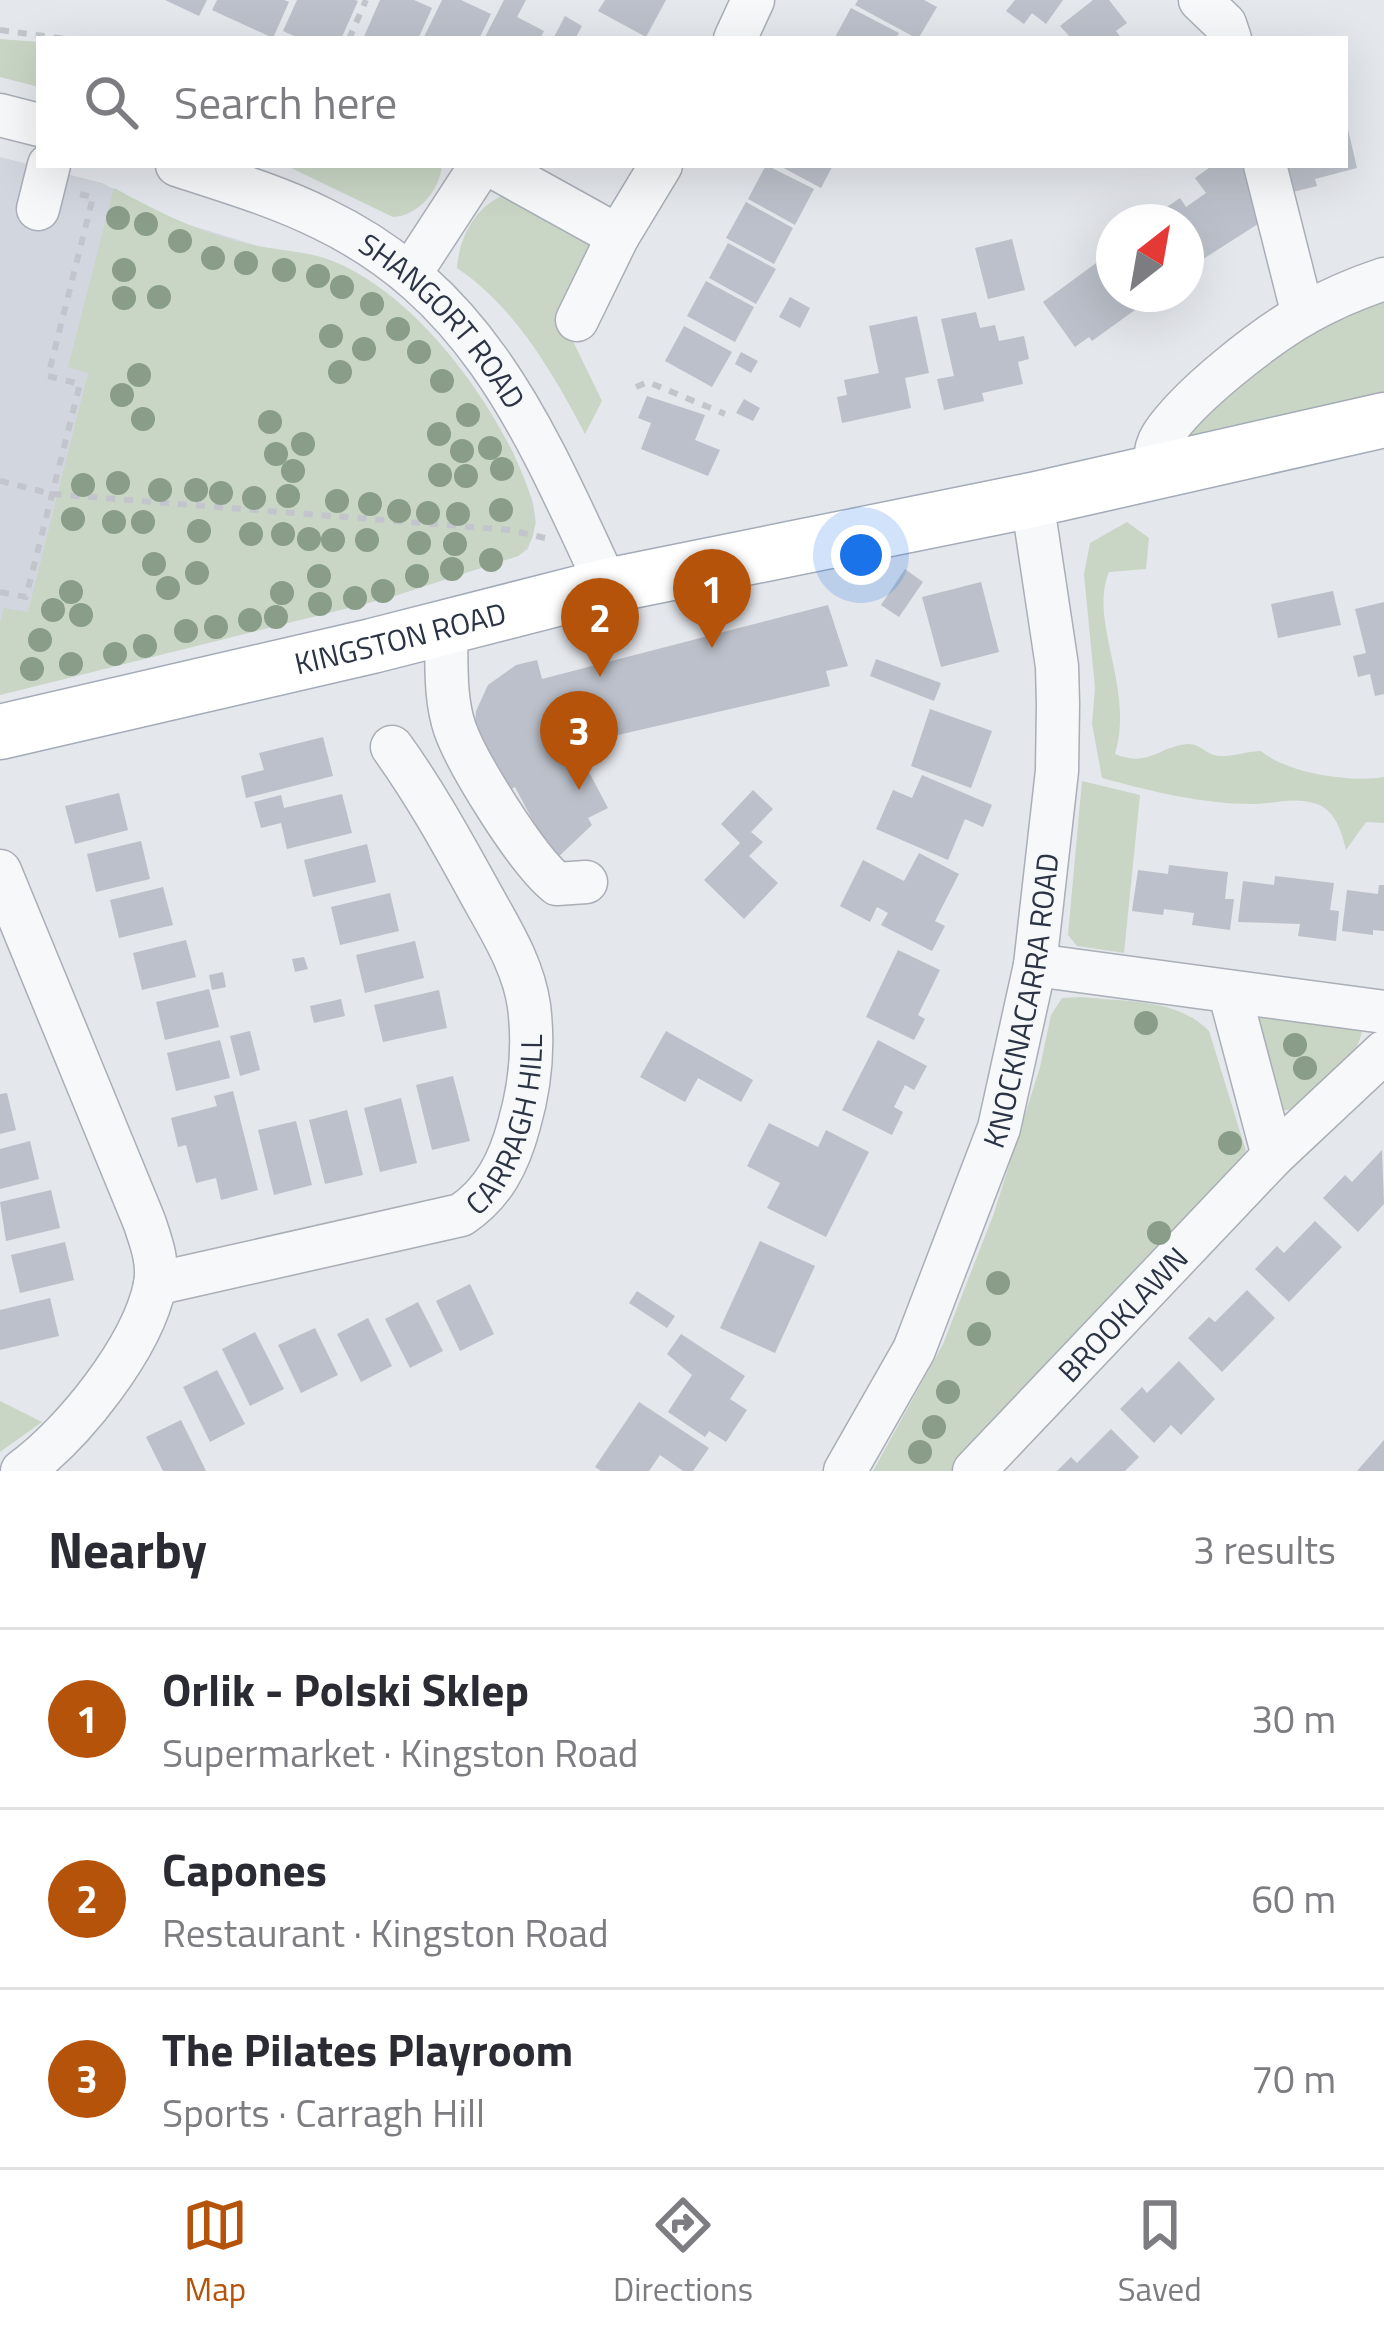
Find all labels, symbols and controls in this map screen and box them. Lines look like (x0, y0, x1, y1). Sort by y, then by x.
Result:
search box (36, 36, 1348, 168)
text: Search here (174, 68, 397, 136)
icon: search (78, 69, 144, 135)
north arrow (1096, 204, 1204, 312)
street label: SHANGORT ROAD (350, 221, 537, 417)
your location (831, 525, 891, 585)
pin: 1 (673, 549, 751, 648)
pin: 2 (561, 578, 639, 677)
street label: KINGSTON ROAD (290, 590, 511, 686)
pin: 3 (540, 691, 618, 790)
street label: KNOCKNACARRA ROAD (971, 851, 1071, 1154)
street label: CARRAGH HILL (455, 1034, 554, 1226)
street label: BROOKLAWN (1047, 1236, 1199, 1393)
text: Nearby (48, 1510, 207, 1588)
text: 3 results (1193, 1520, 1336, 1579)
text: Orlik - Polski Sklep (162, 1655, 529, 1723)
text: 1 (76, 1689, 98, 1748)
text: 30 m (1251, 1689, 1336, 1748)
text: Supermarket · Kingston Road (162, 1723, 638, 1782)
text: Capones (162, 1835, 327, 1903)
text: 2 (76, 1869, 98, 1928)
text: 60 m (1251, 1869, 1336, 1928)
text: Restaurant · Kingston Road (162, 1903, 609, 1962)
text: The Pilates Playroom (162, 2015, 573, 2083)
text: 3 (76, 2049, 98, 2108)
text: 70 m (1251, 2049, 1336, 2108)
text: Sports · Carragh Hill (162, 2083, 485, 2142)
tab: Map (182, 2192, 248, 2314)
tab: Directions (613, 2192, 753, 2314)
tab: Saved (1118, 2192, 1202, 2314)

